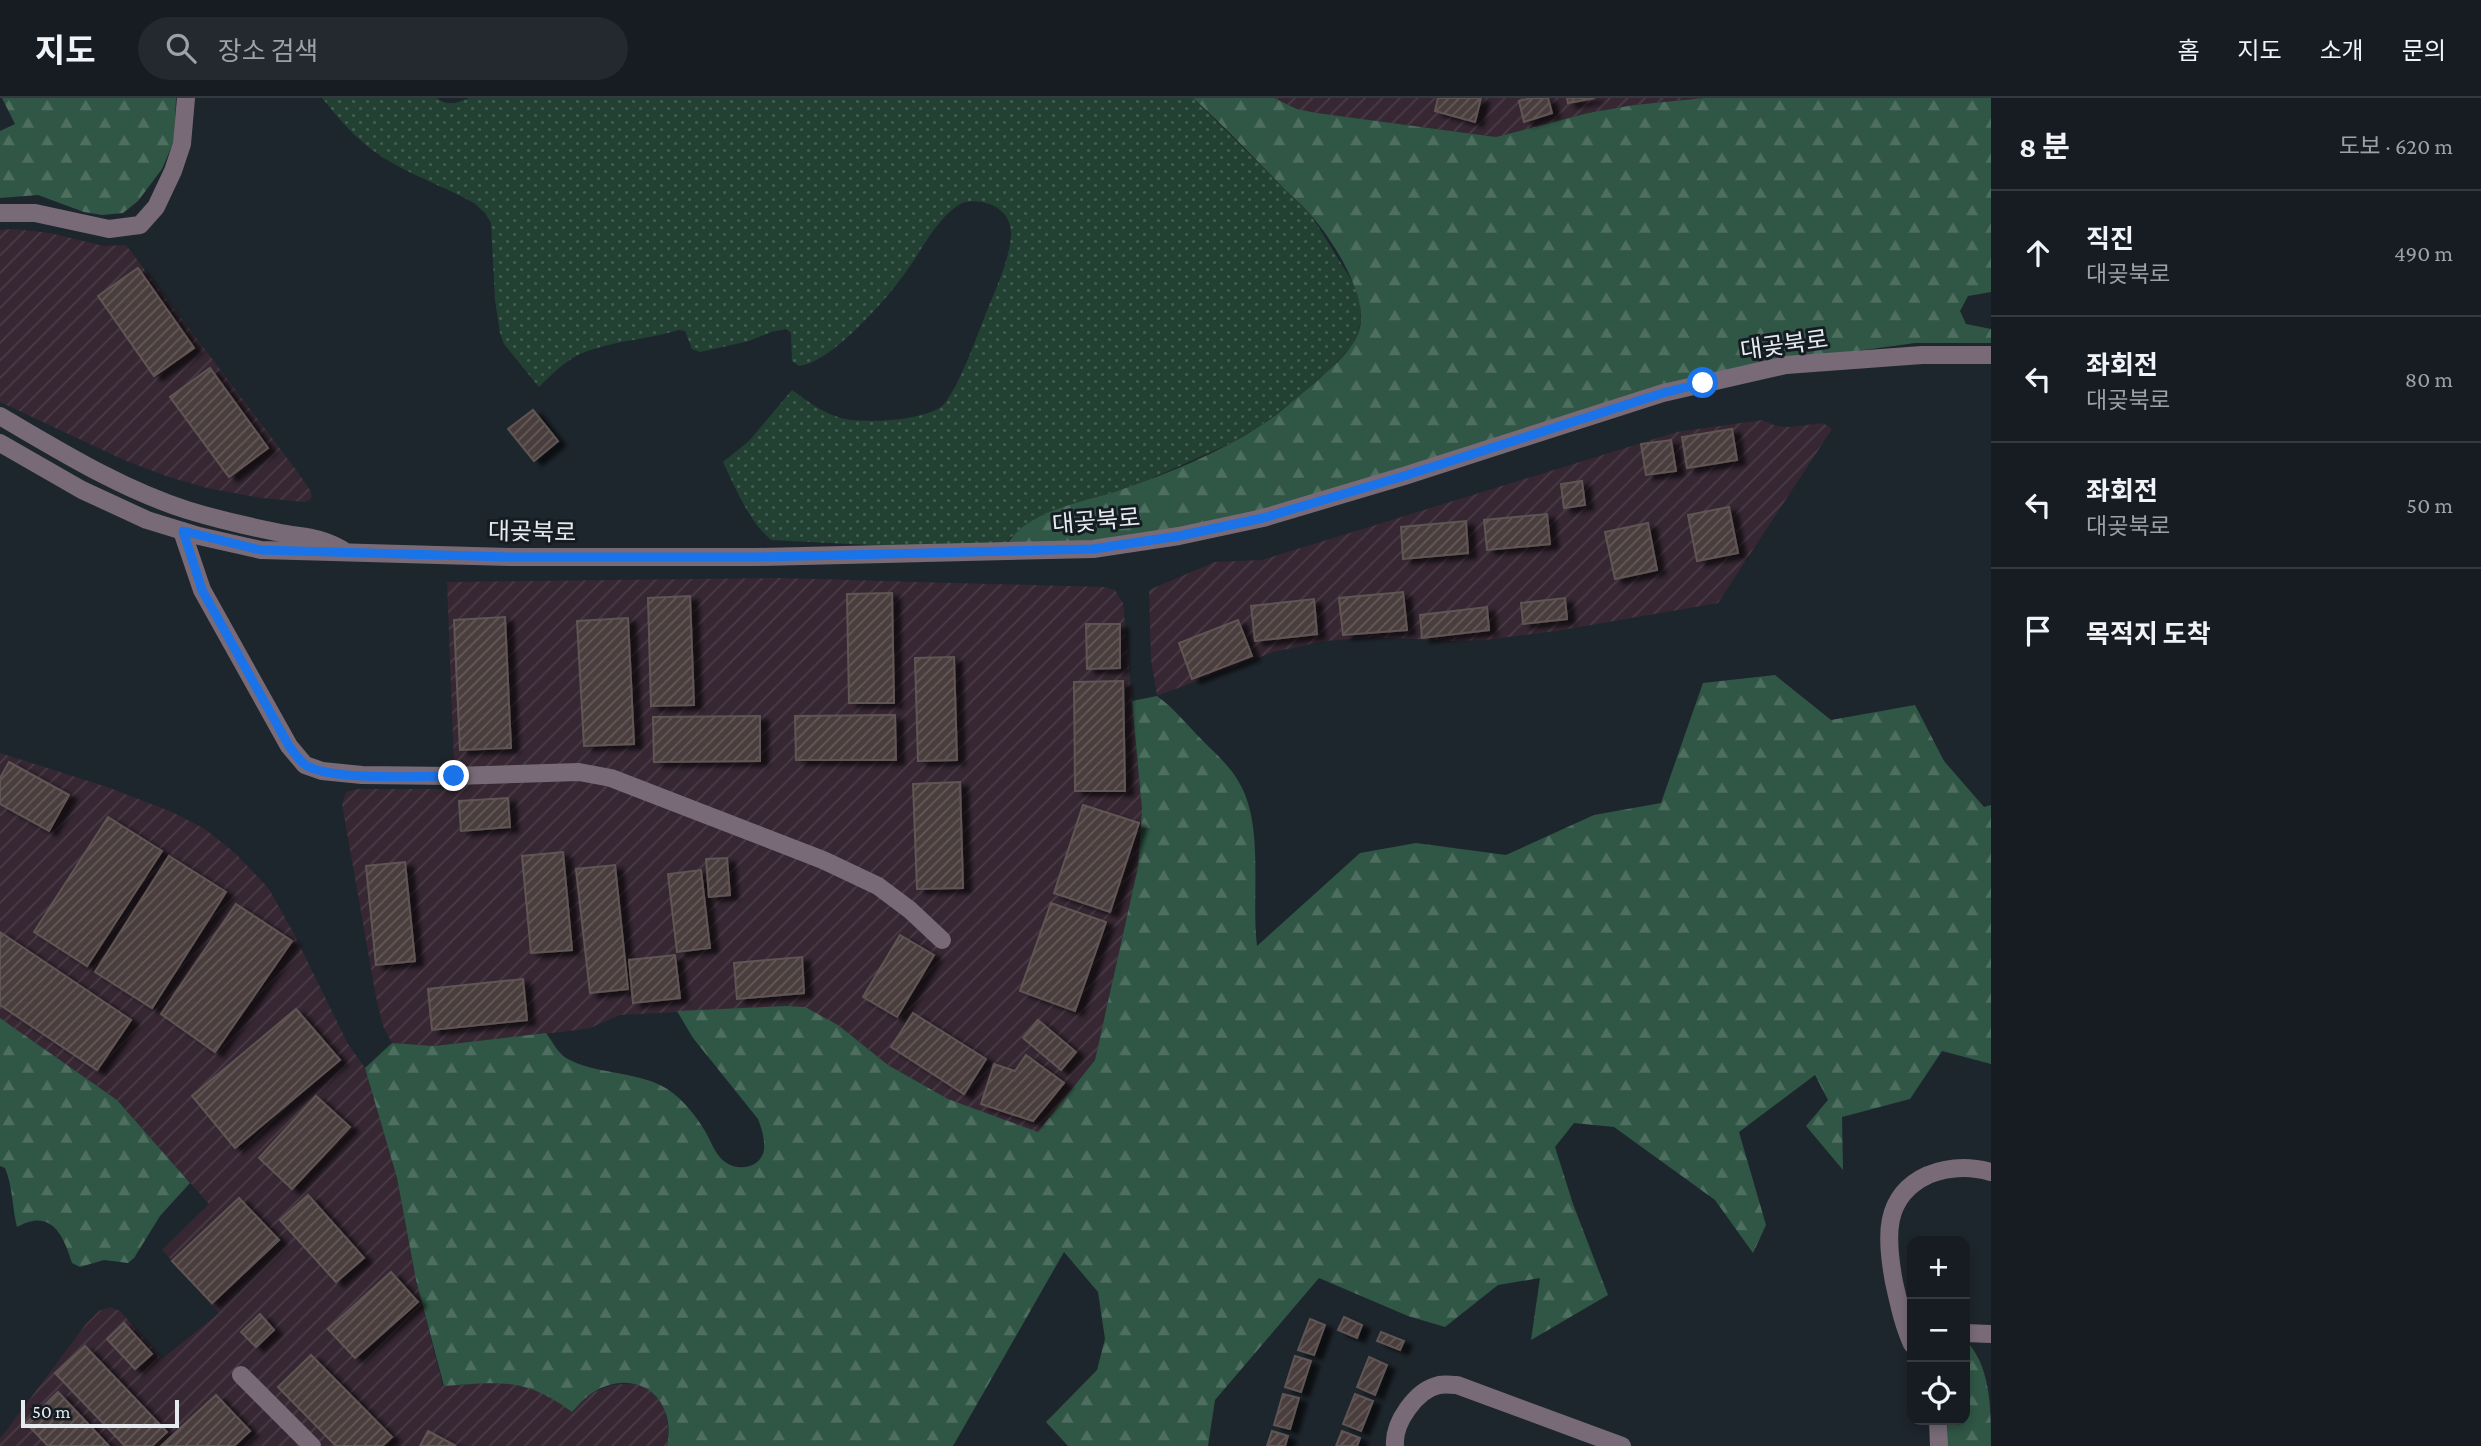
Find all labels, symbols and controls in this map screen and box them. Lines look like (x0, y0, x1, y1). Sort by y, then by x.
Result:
search box (138, 17, 628, 80)
icon: search (162, 29, 200, 67)
text: 지도 (35, 32, 96, 69)
text: 장소 검색 (218, 37, 318, 66)
text: 홈 (2177, 37, 2199, 64)
text: 지도 (2237, 37, 2282, 64)
text: 소개 (2320, 37, 2364, 64)
text: 문의 (2402, 37, 2446, 64)
text: 8 분 (2019, 130, 2070, 163)
text: 도보 · 620 m (2339, 133, 2453, 159)
text: 직진 (2086, 225, 2134, 254)
icon: ahead (2019, 234, 2057, 272)
text: 490 m (2394, 240, 2453, 266)
text: 대곶북로 (2086, 261, 2171, 287)
street label: 대곶북로 (1738, 325, 1830, 364)
text: 좌회전 (2086, 351, 2158, 380)
icon: left (2019, 360, 2057, 398)
text: 80 m (2405, 366, 2453, 392)
route start (1687, 367, 1718, 398)
text: 대곶북로 (2086, 387, 2171, 413)
text: 좌회전 (2086, 477, 2158, 506)
icon: left (2019, 486, 2057, 524)
text: 50 m (2406, 492, 2453, 518)
street label: 대곶북로 (1051, 503, 1141, 538)
text: 대곶북로 (2086, 513, 2171, 539)
street label: 대곶북로 (488, 517, 576, 546)
icon: arrive (2019, 612, 2057, 650)
text: 목적지 도착 (2086, 620, 2211, 649)
route end (438, 760, 469, 791)
map controls (1907, 1236, 1970, 1425)
button: + (1907, 1236, 1970, 1299)
button: − (1907, 1299, 1970, 1362)
button: locate (1907, 1362, 1970, 1425)
scale bar (21, 1397, 178, 1429)
text: 50 m (32, 1401, 71, 1422)

